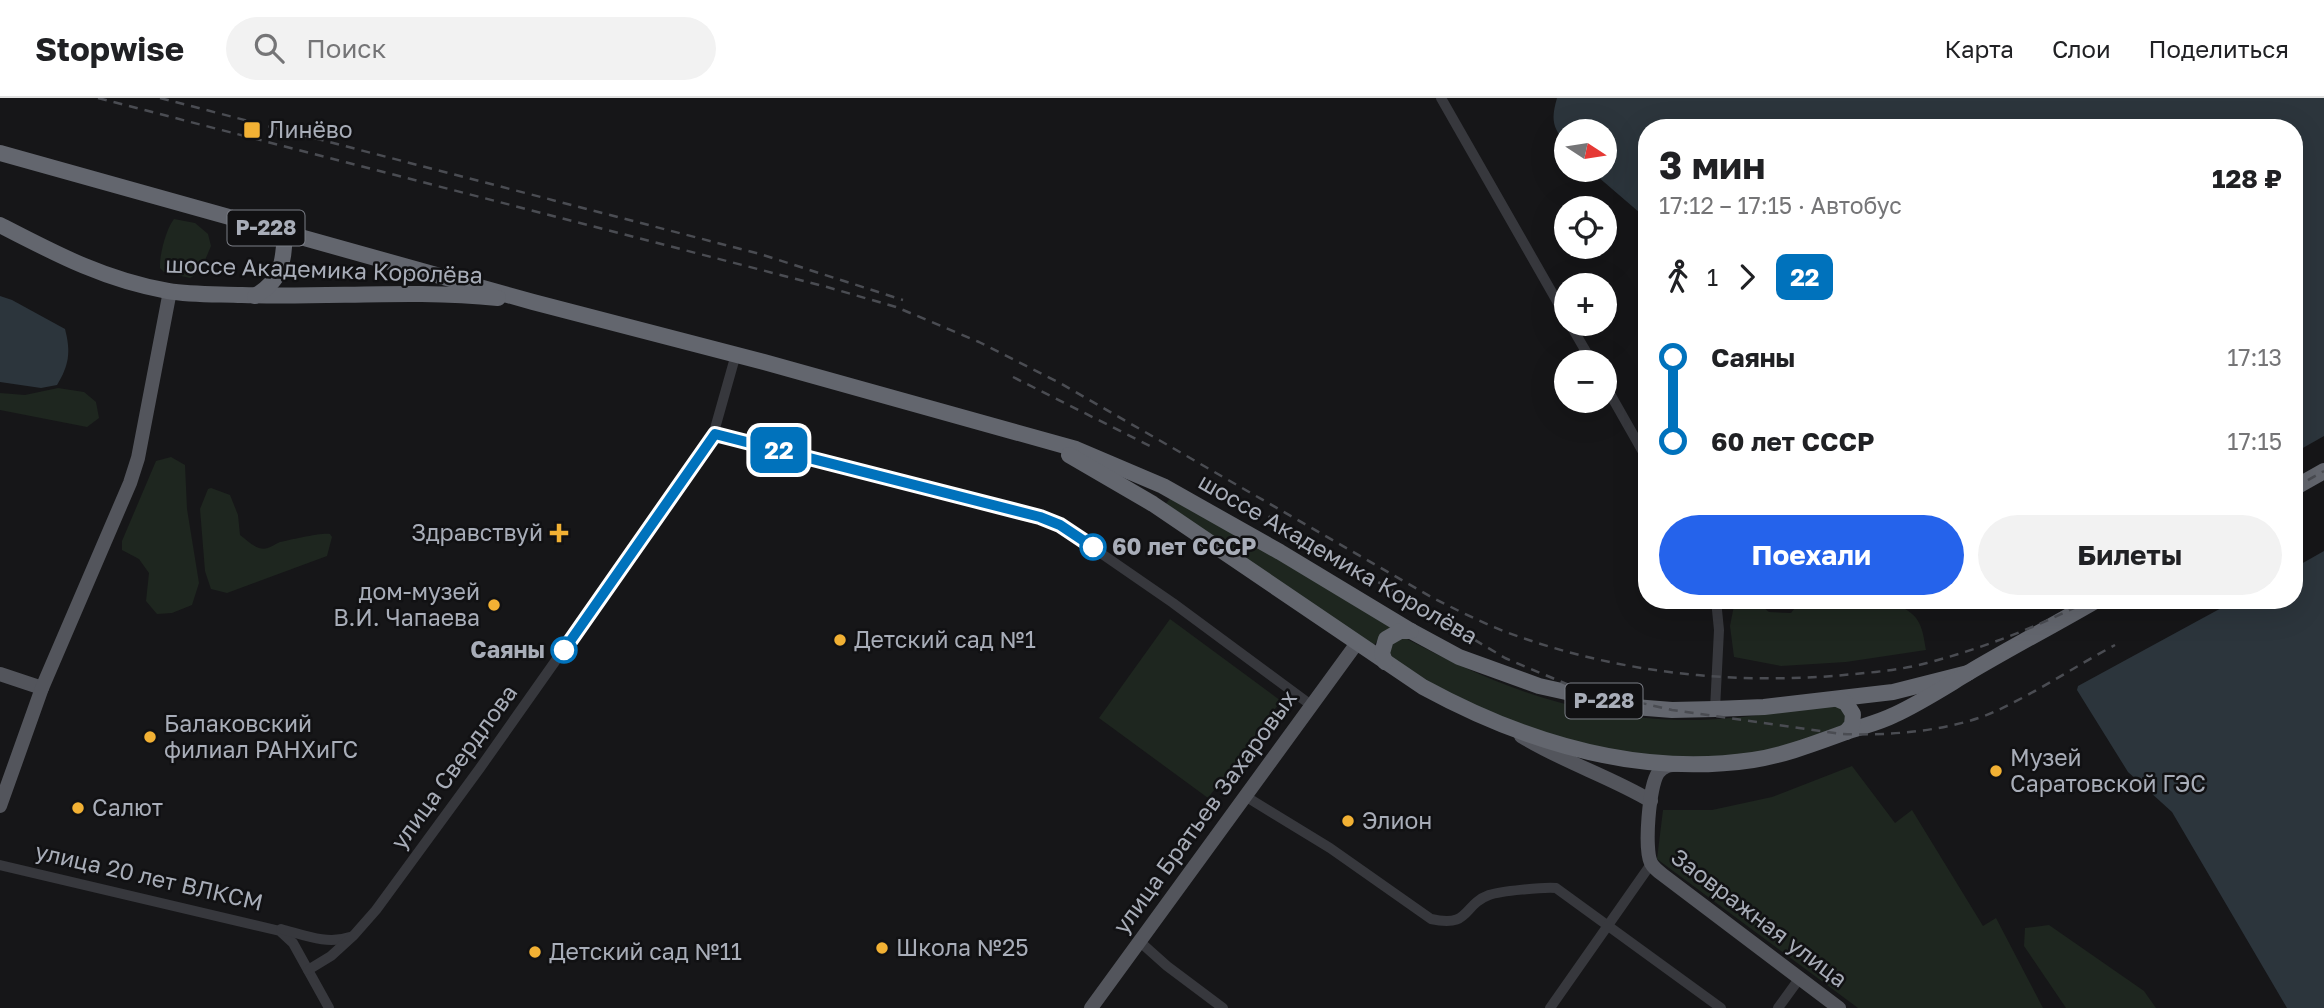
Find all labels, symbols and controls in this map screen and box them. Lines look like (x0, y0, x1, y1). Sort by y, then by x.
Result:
search box (226, 17, 716, 80)
text: Stopwise (35, 29, 184, 68)
icon: search (250, 29, 288, 67)
text: Поиск (306, 33, 386, 64)
text: Карта (1944, 34, 2014, 63)
text: Слои (2052, 34, 2111, 63)
text: Поделиться (2149, 34, 2289, 63)
place label: Линёво (268, 115, 353, 143)
north arrow (1554, 119, 1617, 182)
map controls (1554, 119, 1617, 413)
marker: Линёво (242, 120, 262, 140)
text: 3 мин (1659, 142, 1765, 187)
text: 128 ₽ (2212, 163, 2282, 194)
text: 17:12 – 17:15 · Автобус (1659, 191, 1902, 219)
button: locate (1554, 196, 1617, 259)
road number: Р-228 (228, 211, 304, 246)
street label: шоссе Академика Королёва (165, 249, 483, 289)
icon: walk (1659, 258, 1697, 296)
icon: forward (1728, 258, 1766, 296)
text: 22 (1790, 262, 1819, 291)
text: 1 (1707, 263, 1718, 291)
button: + (1554, 273, 1617, 336)
text: Саяны (1711, 342, 1795, 373)
text: 17:13 (2227, 343, 2282, 371)
button: − (1554, 350, 1617, 413)
text: 60 лет СССР (1711, 426, 1874, 457)
line badge: 22 (748, 427, 810, 473)
text: 17:15 (2227, 427, 2282, 455)
text: 22 (764, 435, 794, 464)
street label: шоссе Академика Королёва (1194, 467, 1483, 650)
button: Поехали (1659, 515, 1964, 595)
button: Билеты (1978, 515, 2282, 595)
place label: Здравствуй (411, 518, 543, 546)
marker: Здравствуй (549, 523, 569, 543)
place label: 60 лет СССР (1112, 532, 1256, 560)
marker: 60 лет СССР (1080, 534, 1106, 560)
place label: дом-музей В.И. Чапаева (333, 577, 480, 631)
marker: дом-музей В.И. Чапаева (486, 597, 502, 613)
place label: Детский сад №1 (854, 625, 1036, 653)
marker: Детский сад №1 (832, 632, 848, 648)
place label: Саяны (470, 635, 545, 663)
marker: Саяны (551, 637, 577, 663)
street label: улица Свердлова (384, 679, 522, 854)
street label: улица Братьев Захаровых (1106, 684, 1302, 939)
road number: Р-228 (1566, 684, 1642, 718)
place label: Балаковский филиал РАНХиГС (164, 709, 358, 763)
marker: Балаковский филиал РАНХиГС (142, 729, 158, 745)
place label: Музей Саратовской ГЭС (2010, 743, 2206, 797)
marker: Музей Саратовской ГЭС (1988, 763, 2004, 779)
place label: Салют (92, 793, 163, 821)
marker: Салют (70, 800, 86, 816)
place label: Элион (1362, 806, 1432, 834)
marker: Элион (1340, 813, 1356, 829)
street label: улица 20 лет ВЛКСМ (33, 836, 266, 916)
street label: Заовражная улица (1666, 842, 1853, 993)
place label: Школа №25 (896, 933, 1029, 961)
place label: Детский сад №11 (549, 937, 742, 965)
marker: Школа №25 (874, 940, 890, 956)
marker: Детский сад №11 (527, 944, 543, 960)

